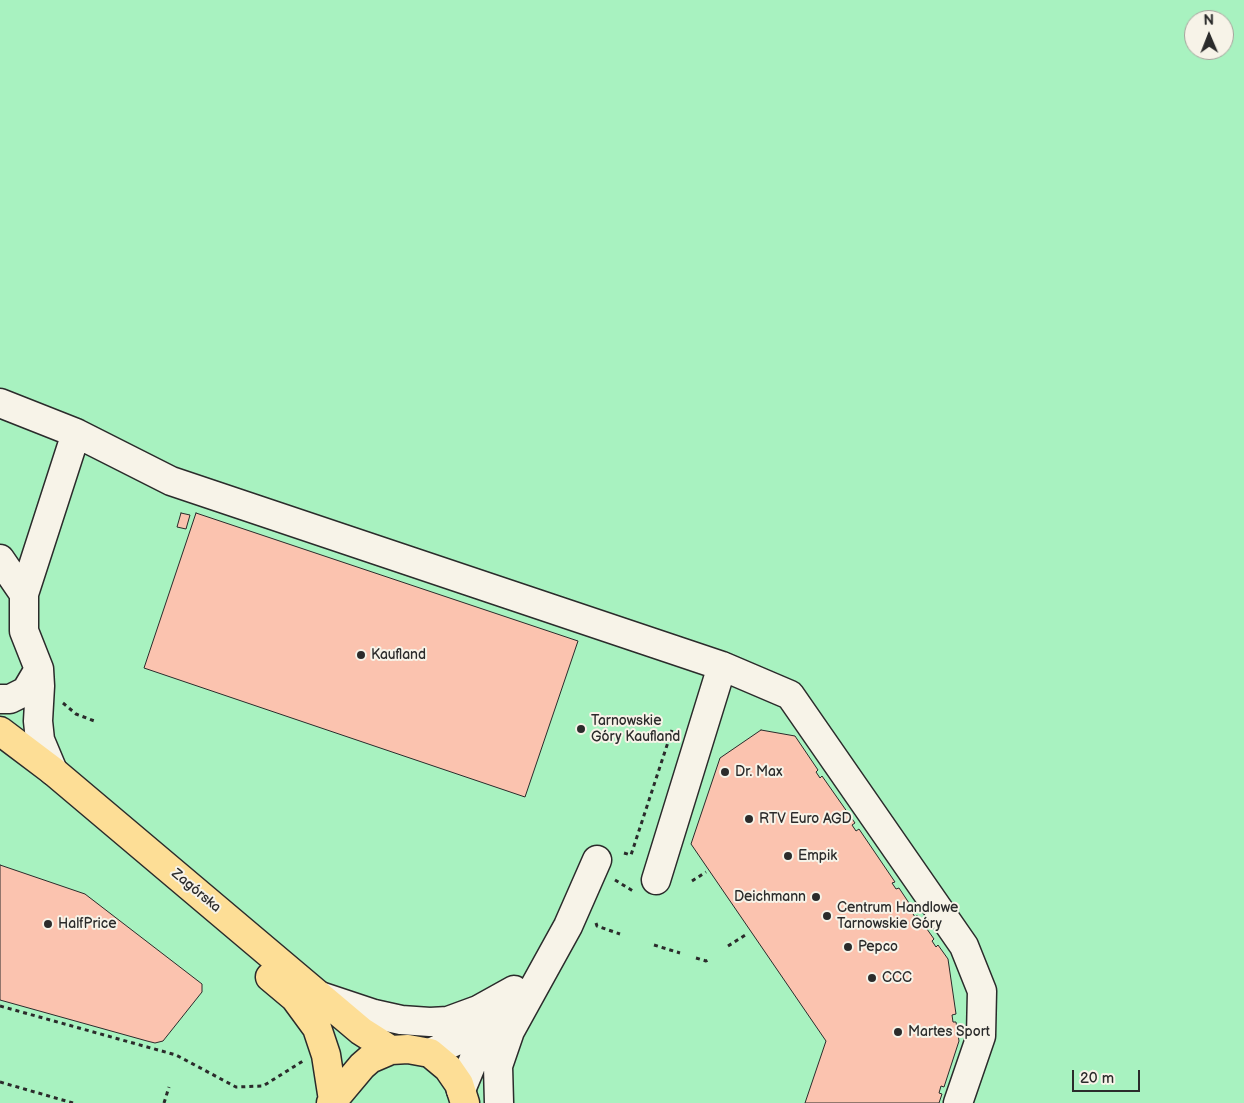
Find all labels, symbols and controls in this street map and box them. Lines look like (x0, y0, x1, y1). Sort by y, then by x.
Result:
north arrow (1184, 10, 1234, 60)
text: N (1203, 12, 1214, 29)
place label: Kaufland (371, 647, 426, 663)
marker: Kaufland (355, 649, 367, 661)
place label: Tarnowskie Góry Kaufland (591, 713, 680, 746)
marker: Tarnowskie Góry Kaufland (575, 723, 587, 735)
place label: Dr. Max (735, 764, 783, 780)
marker: Dr. Max (719, 766, 731, 778)
place label: RTV Euro AGD (759, 811, 852, 827)
marker: RTV Euro AGD (743, 813, 755, 825)
place label: Empik (798, 848, 837, 864)
marker: Empik (782, 850, 794, 862)
street label: Zagórska (168, 866, 224, 916)
place label: Deichmann (734, 889, 806, 905)
marker: Deichmann (810, 891, 822, 903)
place label: Centrum Handlowe Tarnowskie Góry (837, 900, 958, 932)
marker: Centrum Handlowe Tarnowskie Góry (821, 910, 833, 922)
place label: HalfPrice (58, 916, 116, 932)
marker: HalfPrice (42, 918, 54, 930)
place label: Pepco (858, 939, 898, 955)
marker: Pepco (842, 941, 854, 953)
place label: CCC (882, 970, 912, 986)
marker: CCC (866, 972, 878, 984)
place label: Martes Sport (908, 1024, 990, 1040)
marker: Martes Sport (892, 1026, 904, 1038)
scale bar (1074, 1060, 1142, 1092)
text: 20 m (1080, 1069, 1114, 1088)

